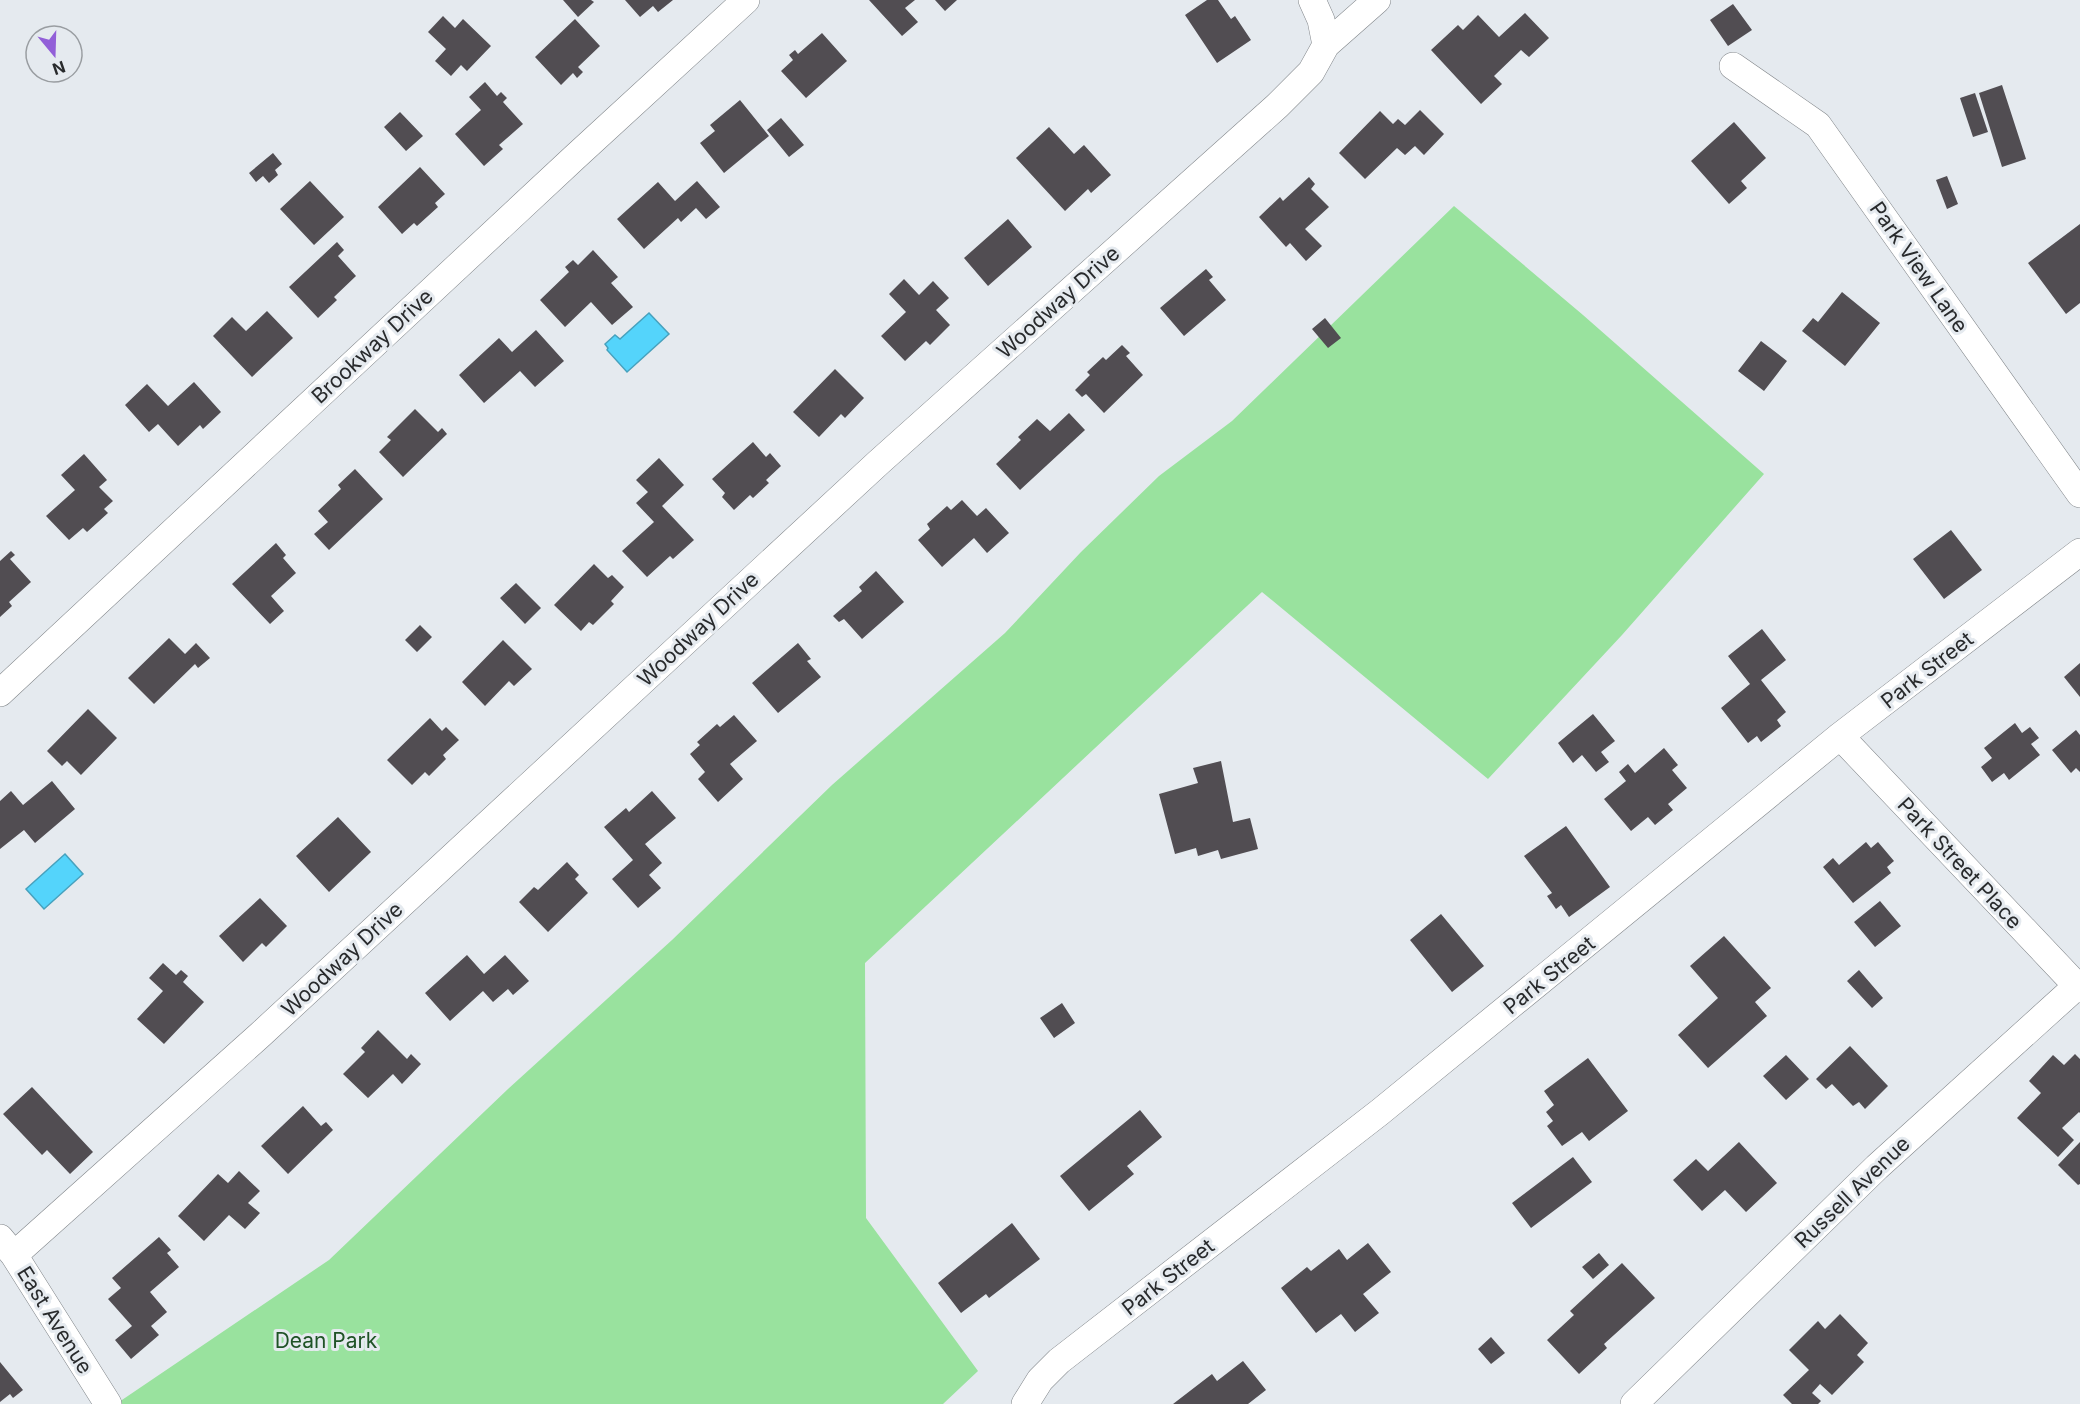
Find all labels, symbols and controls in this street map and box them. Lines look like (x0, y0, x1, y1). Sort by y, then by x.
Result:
north arrow (24, 24, 84, 84)
text: N (50, 57, 68, 80)
street label: Park View Lane (1865, 197, 1973, 337)
street label: Woodway Drive (992, 240, 1124, 364)
street label: Brookway Drive (306, 283, 438, 409)
street label: Woodway Drive (632, 567, 764, 691)
street label: Park Street (1876, 626, 1978, 714)
street label: Park Street Place (1893, 792, 2027, 934)
street label: Woodway Drive (276, 897, 408, 1021)
street label: Park Street (1498, 931, 1600, 1019)
street label: Russell Avenue (1789, 1131, 1915, 1253)
street label: Park Street (1117, 1233, 1219, 1321)
street label: East Avenue (12, 1262, 98, 1378)
park label: Dean Park (275, 1328, 378, 1353)

